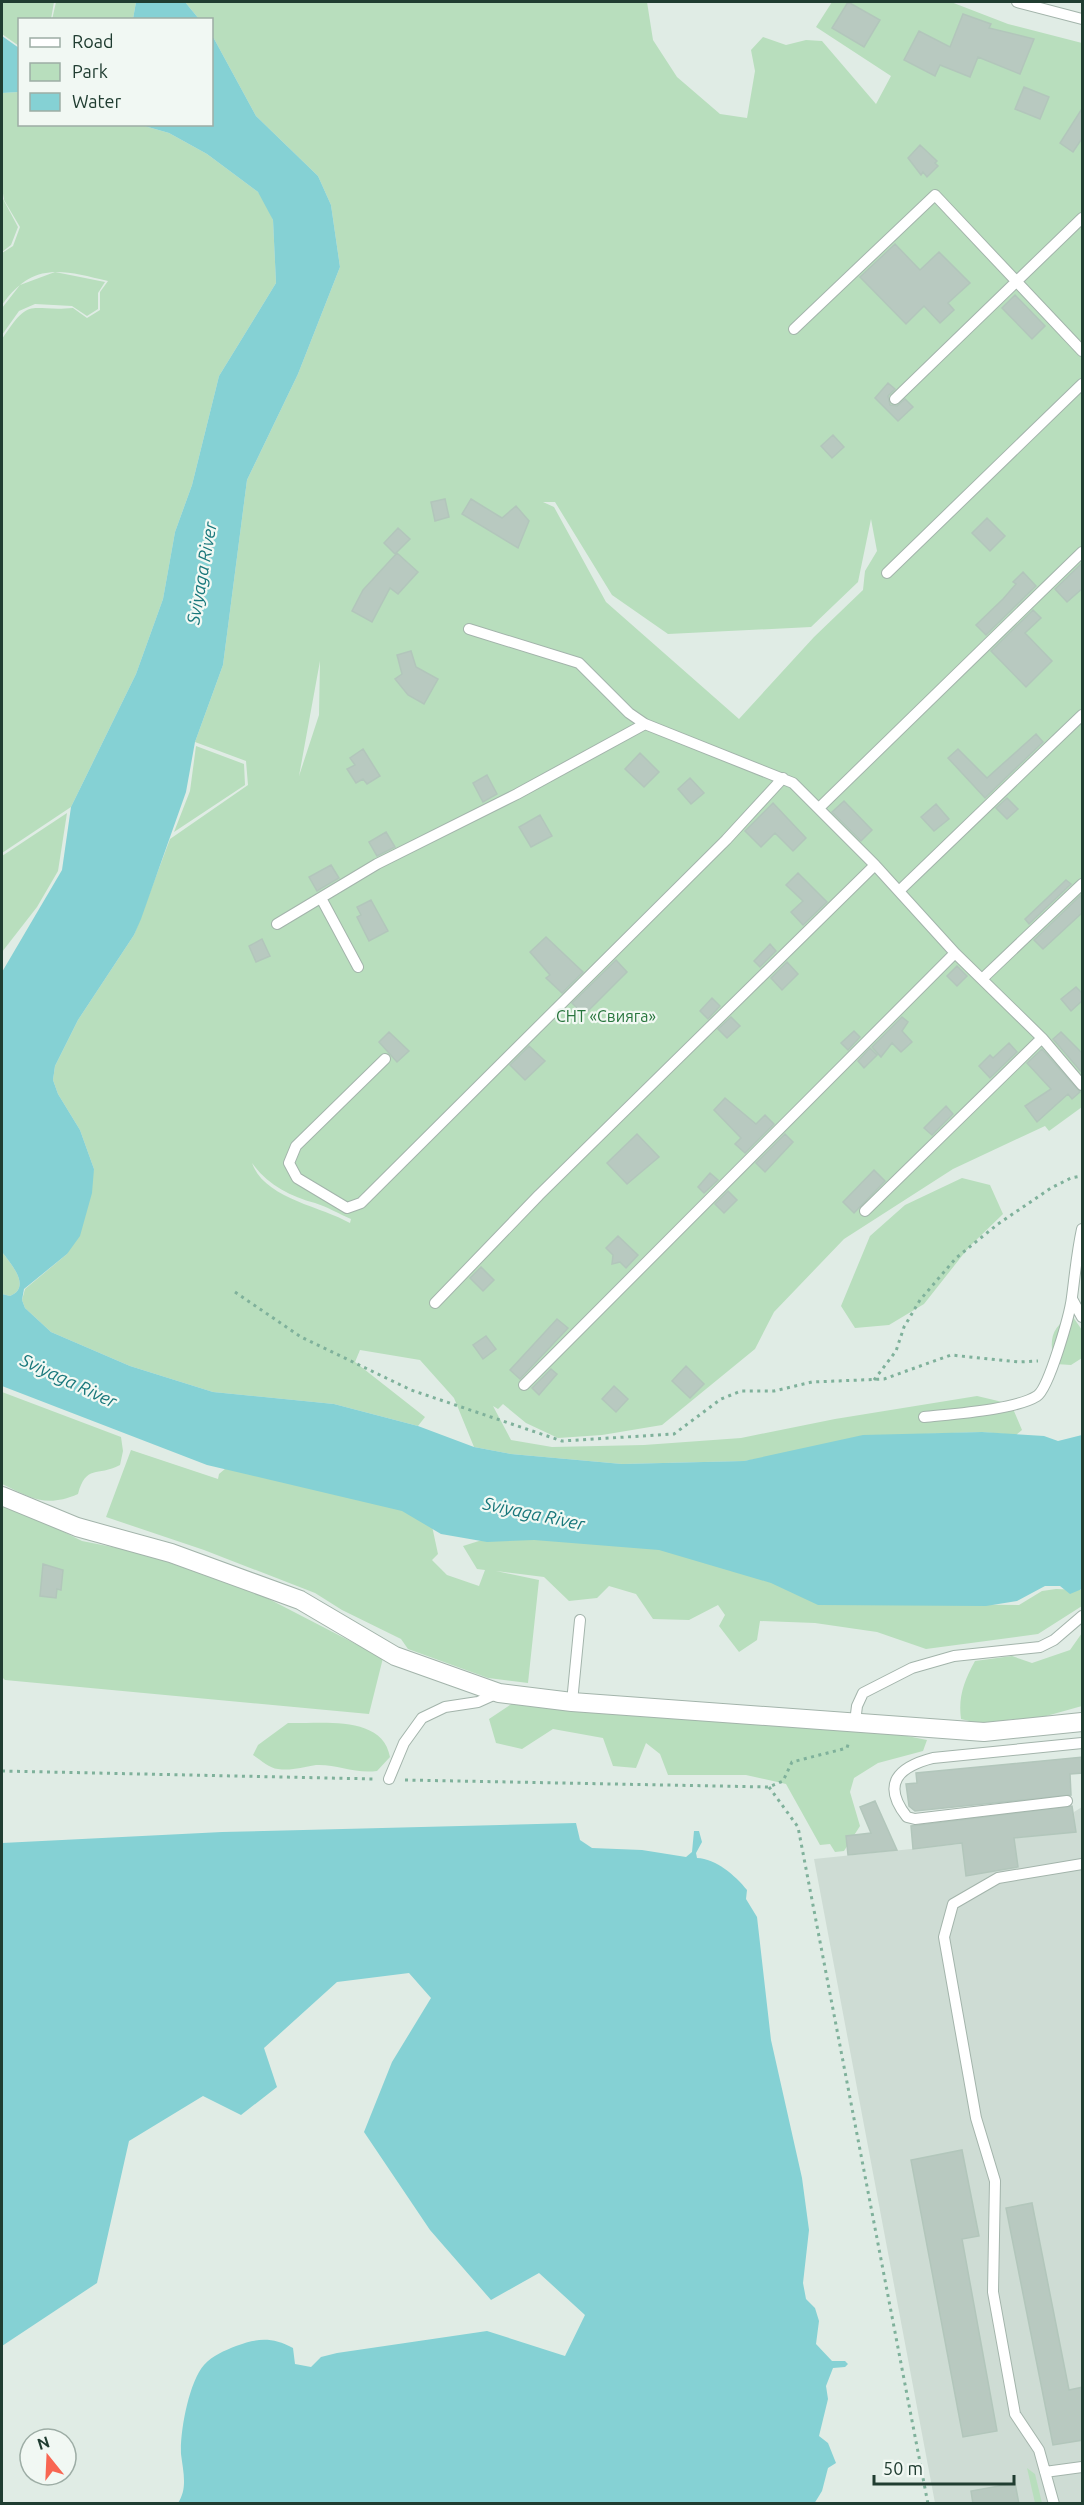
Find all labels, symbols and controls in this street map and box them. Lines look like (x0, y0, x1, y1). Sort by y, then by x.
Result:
legend (18, 18, 213, 126)
text: Road (72, 31, 114, 51)
text: Park (72, 61, 108, 81)
text: Water (72, 91, 122, 111)
water label: Sviyaga River (182, 519, 220, 627)
park label: СНТ «Свияга» (556, 1007, 656, 1025)
water label: Sviyaga River (17, 1349, 121, 1411)
water label: Sviyaga River (480, 1492, 588, 1534)
north arrow (18, 2427, 78, 2487)
text: N (35, 2432, 52, 2453)
scale bar (874, 2448, 1014, 2486)
text: 50 m (883, 2458, 923, 2478)

